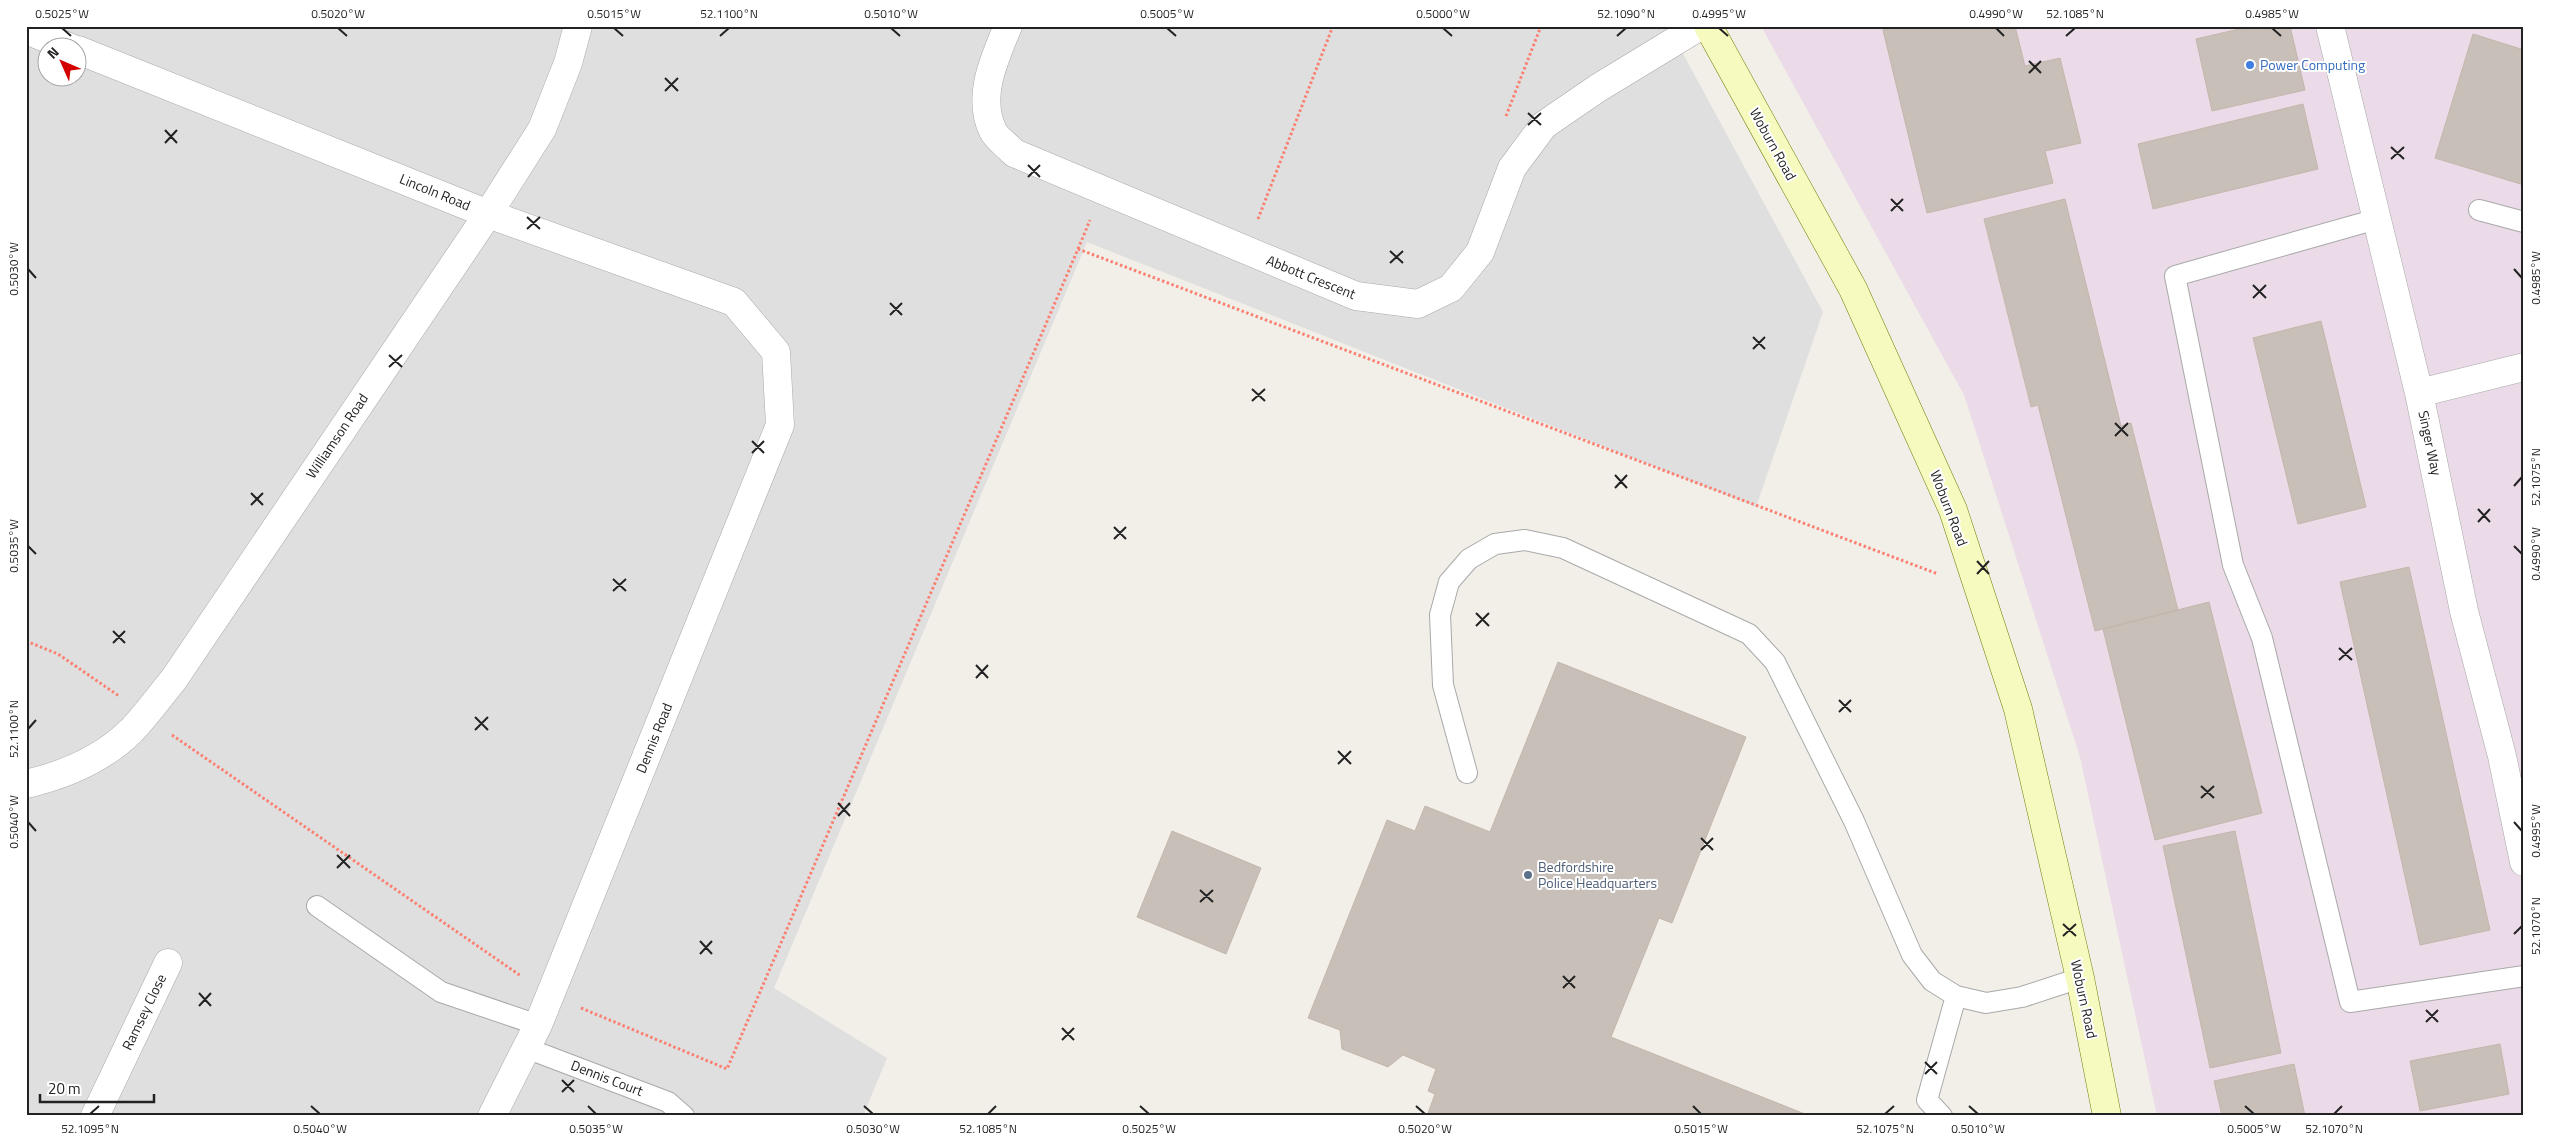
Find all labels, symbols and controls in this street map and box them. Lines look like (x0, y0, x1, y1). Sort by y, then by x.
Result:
text: 0.5025°W (35, 4, 89, 23)
text: 0.5020°W (311, 4, 365, 23)
text: 0.5015°W (587, 4, 641, 23)
text: 52.1100°N (700, 4, 758, 23)
text: 0.5010°W (864, 4, 918, 23)
text: 0.5005°W (1140, 4, 1194, 23)
text: 0.5000°W (1416, 4, 1470, 23)
text: 52.1090°N (1597, 4, 1655, 23)
text: 0.4995°W (1692, 4, 1746, 23)
text: 0.4990°W (1969, 4, 2023, 23)
text: 52.1085°N (2046, 4, 2104, 23)
text: 0.4985°W (2245, 4, 2299, 23)
north arrow (38, 38, 88, 88)
text: N (42, 42, 63, 63)
place label: Power Computing (2260, 54, 2365, 75)
marker: Power Computing (2244, 59, 2256, 71)
street label: Woburn Road (1745, 104, 1802, 184)
street label: Lincoln Road (397, 168, 474, 215)
text: 0.5030°W (4, 242, 23, 296)
street label: Abbott Crescent (1263, 249, 1359, 304)
text: 0.4985°W (2526, 251, 2545, 305)
street label: Williamson Road (300, 389, 373, 482)
street label: Singer Way (2413, 408, 2448, 478)
text: 52.1075°N (2526, 448, 2545, 506)
street label: Woburn Road (1925, 467, 1974, 549)
text: 0.5035°W (4, 519, 23, 573)
text: 0.4990°W (2526, 527, 2545, 581)
text: 52.1100°N (4, 700, 23, 758)
street label: Dennis Road (630, 700, 677, 776)
text: 0.5040°W (4, 795, 23, 849)
text: 0.4995°W (2526, 804, 2545, 858)
place label: Bedfordshire Police Headquarters (1538, 856, 1657, 893)
marker: Bedfordshire Police Headquarters (1522, 869, 1534, 881)
text: 52.1070°N (2526, 897, 2545, 955)
street label: Woburn Road (2066, 958, 2103, 1040)
street label: Ramsey Close (116, 970, 171, 1053)
street label: Dennis Court (568, 1054, 646, 1101)
scale bar (40, 1072, 154, 1104)
text: 20 m (48, 1077, 81, 1100)
text: 52.1095°N (61, 1119, 119, 1138)
text: 0.5040°W (293, 1119, 347, 1138)
text: 0.5035°W (569, 1119, 623, 1138)
text: 0.5030°W (846, 1119, 900, 1138)
text: 52.1085°N (959, 1119, 1017, 1138)
text: 0.5025°W (1122, 1119, 1176, 1138)
text: 0.5020°W (1398, 1119, 1452, 1138)
text: 0.5015°W (1674, 1119, 1728, 1138)
text: 52.1075°N (1856, 1119, 1914, 1138)
text: 0.5010°W (1951, 1119, 2005, 1138)
text: 0.5005°W (2227, 1119, 2281, 1138)
text: 52.1070°N (2305, 1119, 2363, 1138)

